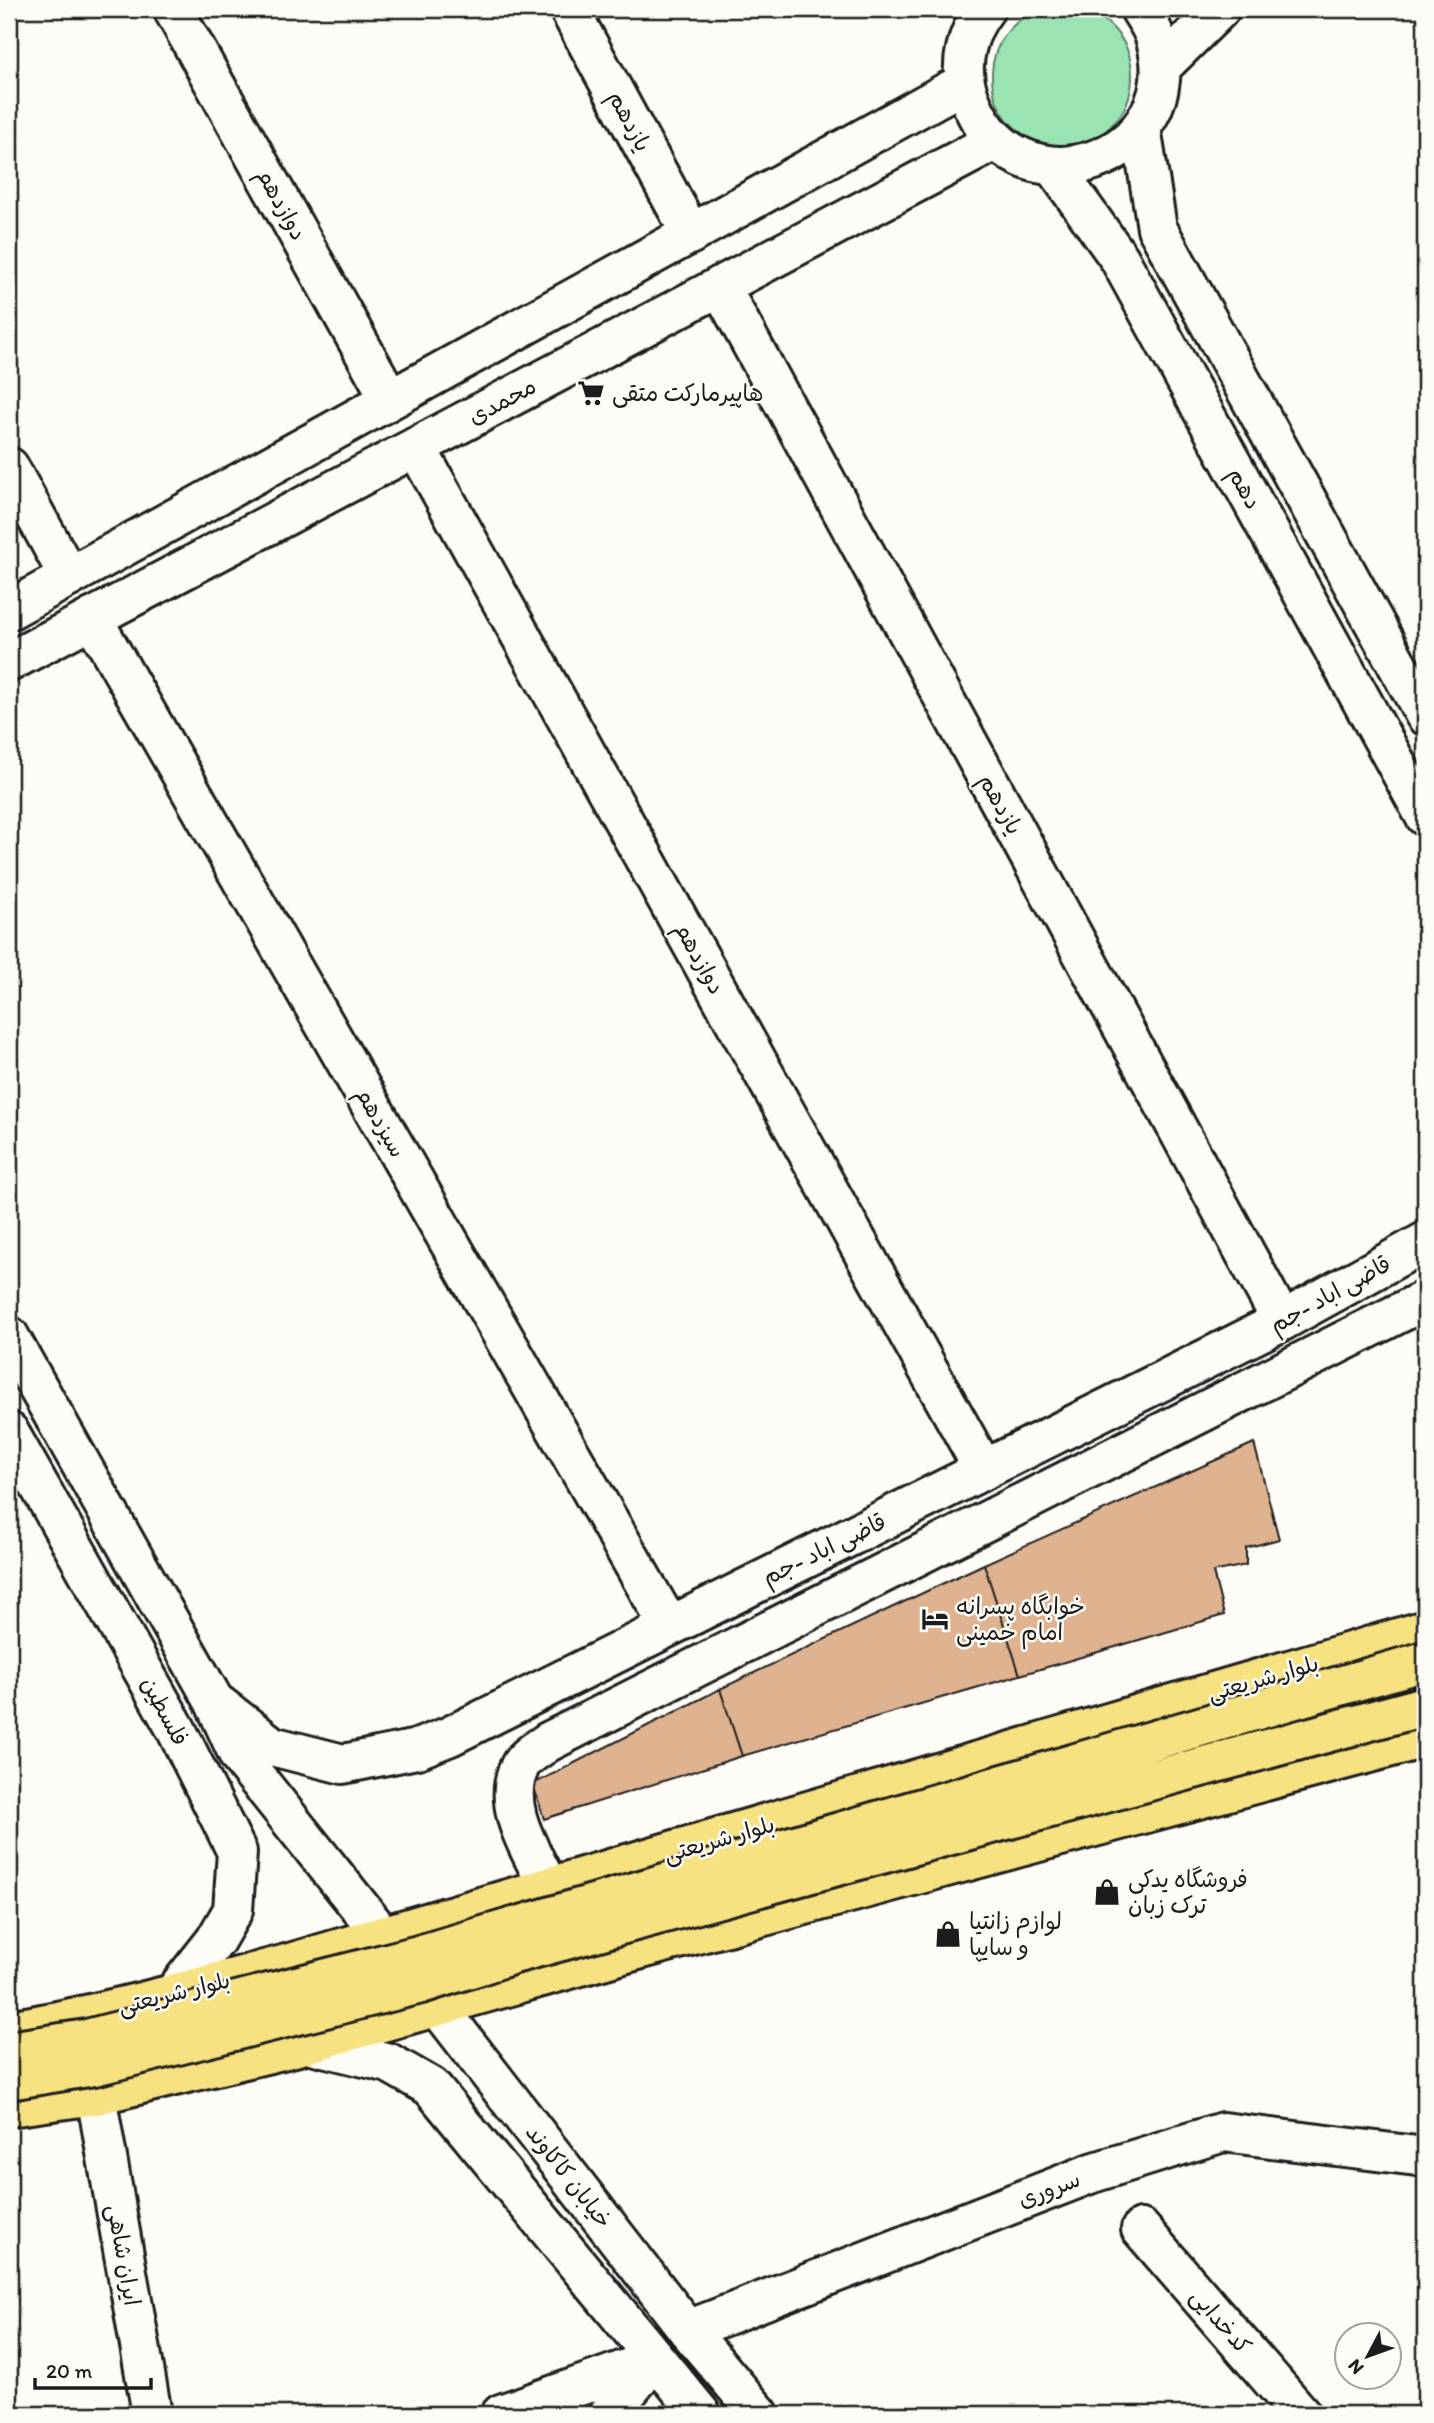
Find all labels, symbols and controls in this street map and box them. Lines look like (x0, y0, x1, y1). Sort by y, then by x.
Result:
street label: یازدهم (599, 86, 658, 158)
street label: دوازدهم (247, 163, 313, 247)
street label: محمدی (463, 372, 541, 430)
supermarket icon: هاپیرمارکت متقی (576, 378, 606, 408)
place label: هاپیرمارکت متقی (612, 379, 764, 408)
street label: دهم (1219, 462, 1268, 516)
street label: یازدهم (969, 769, 1029, 841)
street label: دوازدهم (665, 917, 731, 1001)
street label: سیزدهم (346, 1082, 412, 1164)
street label: قاضی اباد -جم (1265, 1249, 1397, 1342)
street label: قاضی اباد -جم (758, 1507, 892, 1595)
place label: خوابگاه پسرانه امام خمینی (956, 1592, 1085, 1650)
hotel icon: خوابگاه پسرانه امام خمینی (920, 1604, 950, 1634)
street label: بلوار شریعتی (1204, 1649, 1322, 1708)
street label: فلسطین (135, 1672, 195, 1750)
street label: بلوار شریعتی (660, 1810, 778, 1869)
place label: فروشگاه یدکی ترک زبان (1128, 1865, 1248, 1919)
shop icon: فروشگاه یدکی ترک زبان (1092, 1877, 1122, 1907)
place label: لوازم زانتیا و سایپا (969, 1907, 1062, 1962)
shop icon: لوازم زانتیا و سایپا (933, 1919, 963, 1949)
street label: بلوار شریعتی (115, 1966, 233, 2021)
street label: خیابان کاکاوند (520, 2118, 618, 2234)
street label: سروری (1014, 2164, 1084, 2214)
street label: ایران شاهی (100, 2202, 147, 2308)
street label: کدخدایی (1184, 2282, 1257, 2360)
north arrow (1332, 2322, 1402, 2392)
scale bar (35, 2346, 150, 2390)
text: N (1343, 2354, 1368, 2379)
text: 20 m (46, 2358, 93, 2383)

